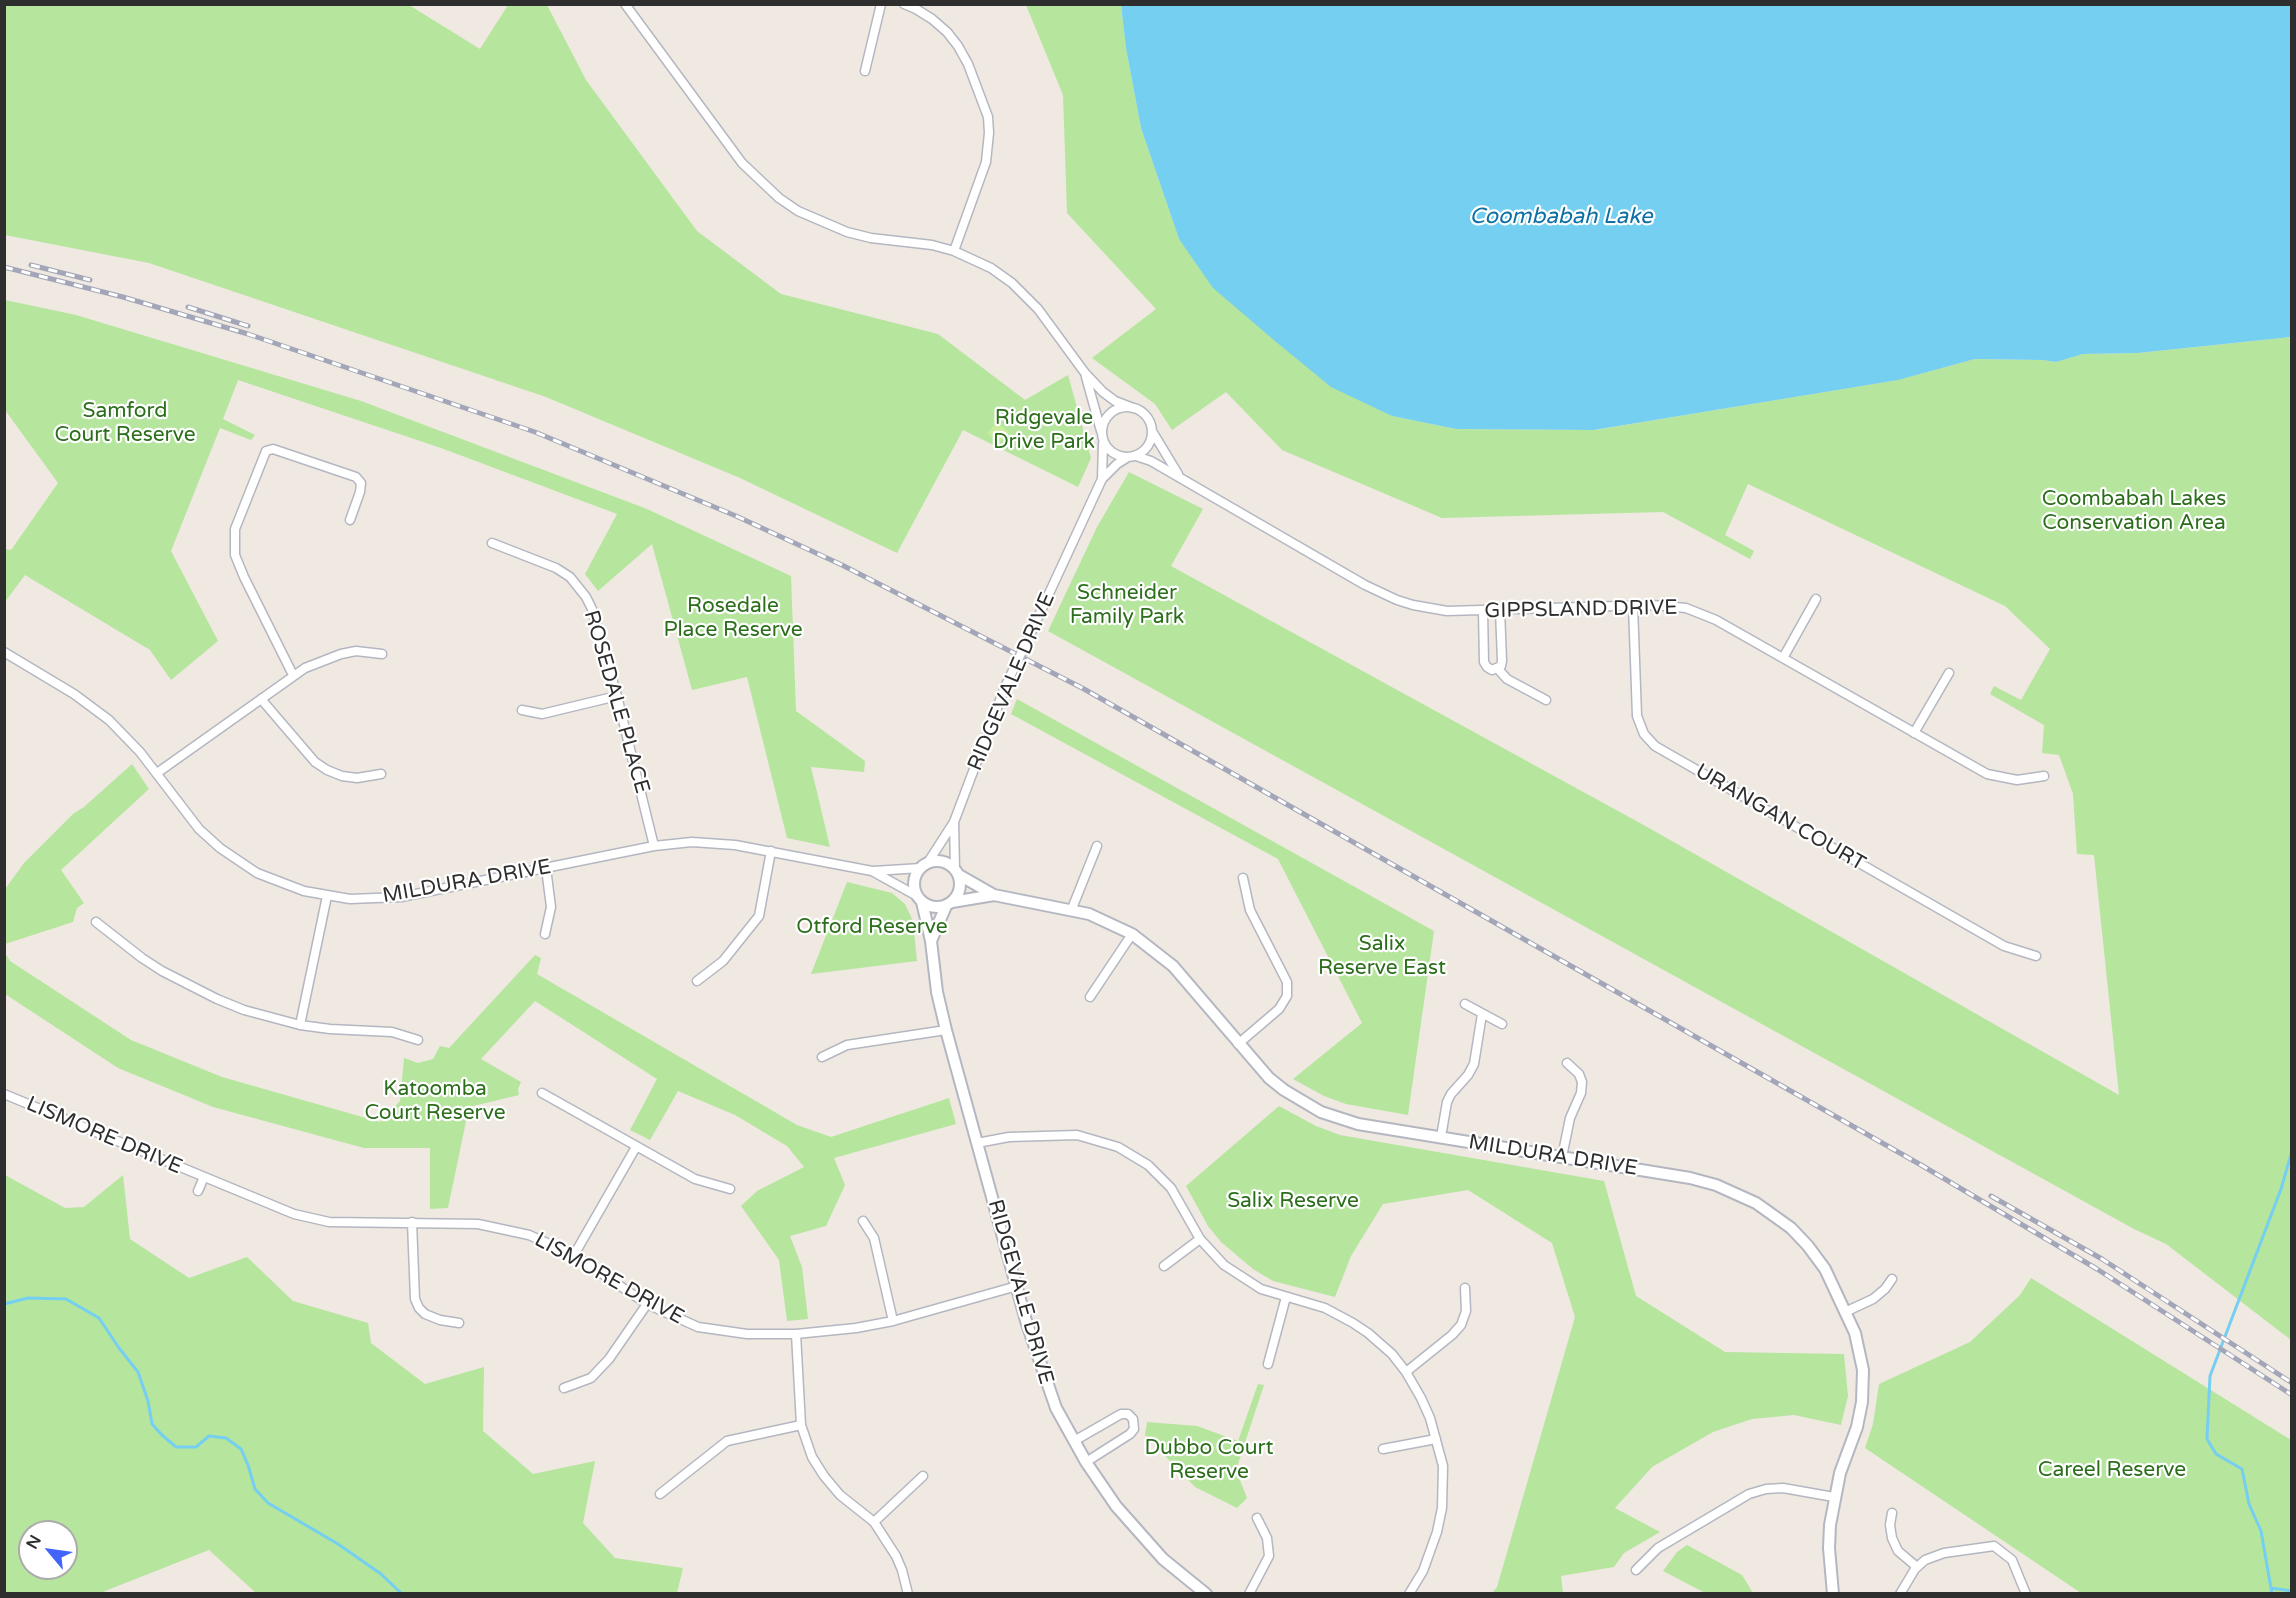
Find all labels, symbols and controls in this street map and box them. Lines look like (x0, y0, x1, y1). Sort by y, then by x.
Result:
water label: Coombabah Lake (1470, 204, 1652, 230)
park label: Samford Court Reserve (54, 398, 196, 448)
park label: Ridgevale Drive Park (993, 405, 1095, 455)
park label: Coombabah Lakes Conservation Area (2042, 486, 2226, 536)
park label: Schneider Family Park (1070, 580, 1184, 630)
street label: RIDGEVALE DRIVE (963, 589, 1061, 775)
park label: Rosedale Place Reserve (663, 593, 803, 643)
street label: GIPPSLAND DRIVE (1484, 596, 1678, 624)
street label: ROSEDALE PLACE (578, 607, 654, 797)
street label: URANGAN COURT (1690, 759, 1870, 877)
street label: MILDURA DRIVE (381, 855, 553, 909)
park label: Otford Reserve (796, 914, 948, 940)
park label: Salix Reserve East (1318, 931, 1446, 981)
park label: Katoomba Court Reserve (364, 1076, 506, 1126)
street label: LISMORE DRIVE (22, 1092, 186, 1180)
street label: MILDURA DRIVE (1467, 1130, 1639, 1182)
park label: Salix Reserve (1227, 1188, 1359, 1214)
street label: RIDGEVALE DRIVE (982, 1197, 1058, 1387)
street label: LISMORE DRIVE (530, 1228, 688, 1330)
park label: Dubbo Court Reserve (1144, 1435, 1274, 1485)
park label: Careel Reserve (2038, 1457, 2186, 1483)
north arrow (18, 1520, 78, 1580)
text: N (22, 1532, 46, 1553)

